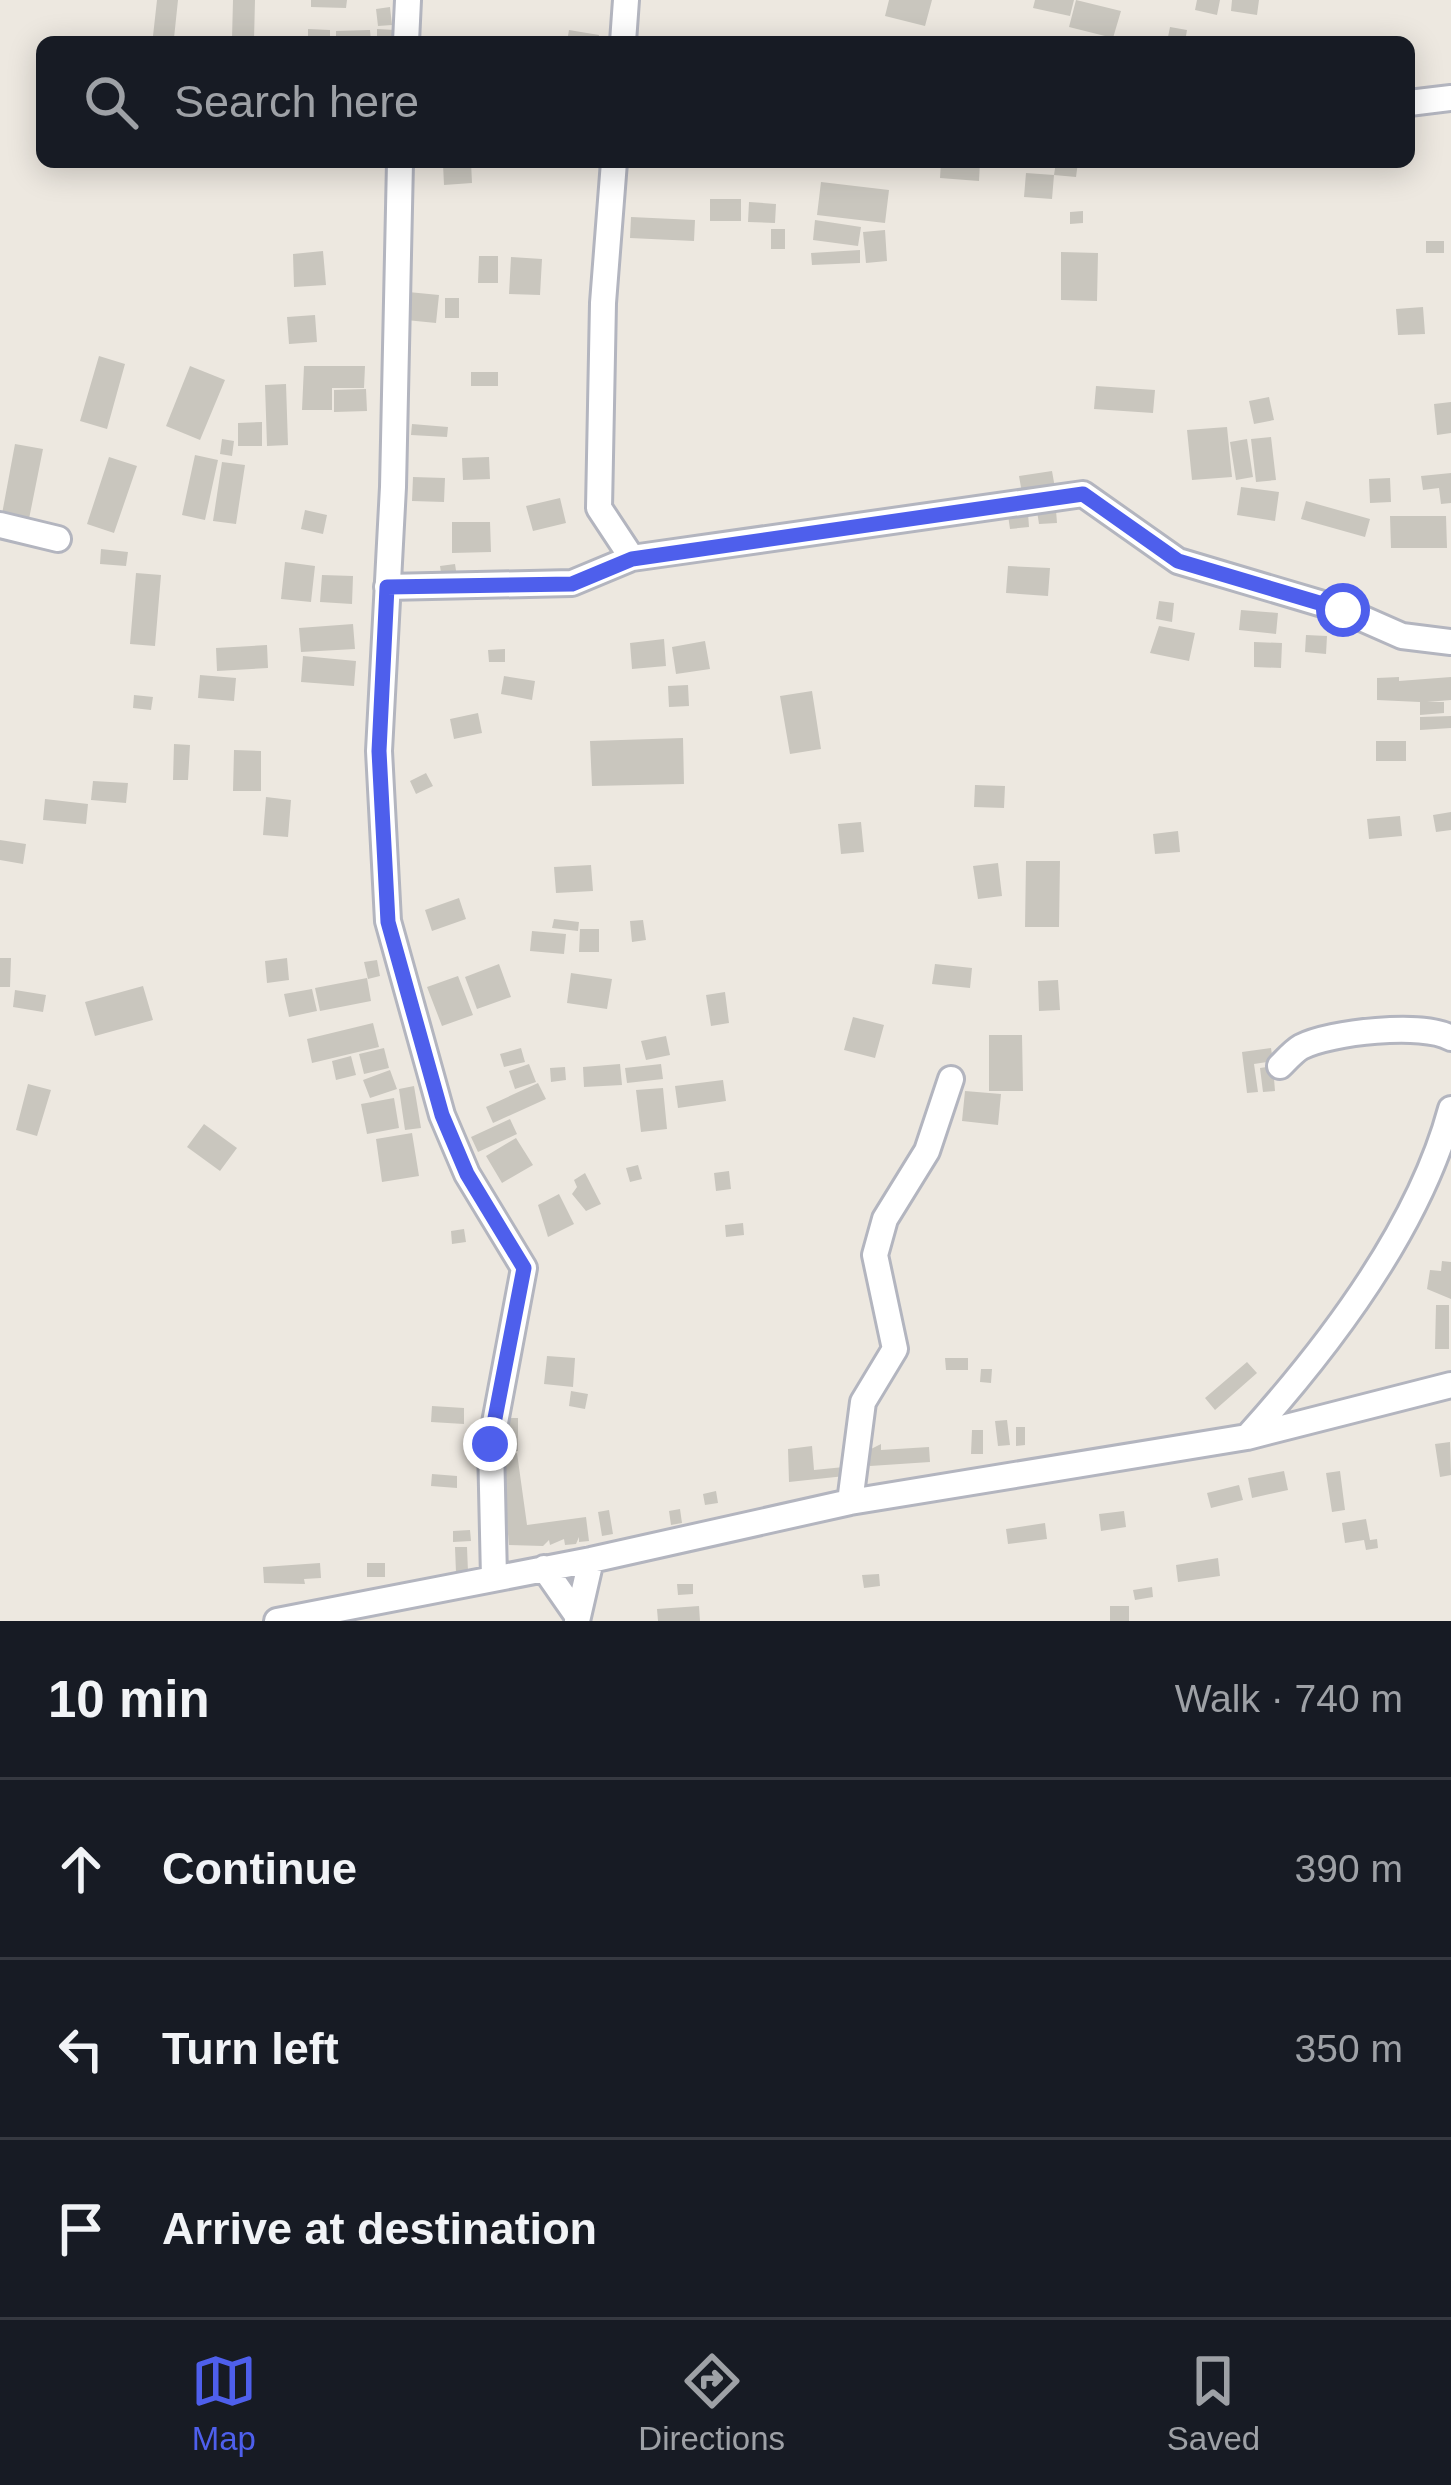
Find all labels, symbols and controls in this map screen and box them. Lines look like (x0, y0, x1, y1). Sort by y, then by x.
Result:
search box (36, 36, 1415, 168)
icon: search (78, 69, 144, 135)
text: Search here (174, 76, 419, 127)
route start (1316, 583, 1370, 637)
route end (463, 1417, 517, 1471)
text: 10 min (48, 1671, 210, 1728)
text: Walk · 740 m (1175, 1677, 1403, 1720)
icon: ahead (48, 1836, 114, 1902)
text: Continue (162, 1843, 357, 1894)
text: 390 m (1295, 1847, 1403, 1890)
icon: left (48, 2016, 114, 2082)
text: Turn left (162, 2023, 339, 2074)
text: 350 m (1295, 2027, 1403, 2070)
icon: arrive (48, 2196, 114, 2262)
text: Arrive at destination (162, 2203, 597, 2254)
tab: Map (191, 2348, 257, 2458)
tab: Directions (638, 2348, 785, 2458)
tab: Saved (1167, 2348, 1260, 2458)

